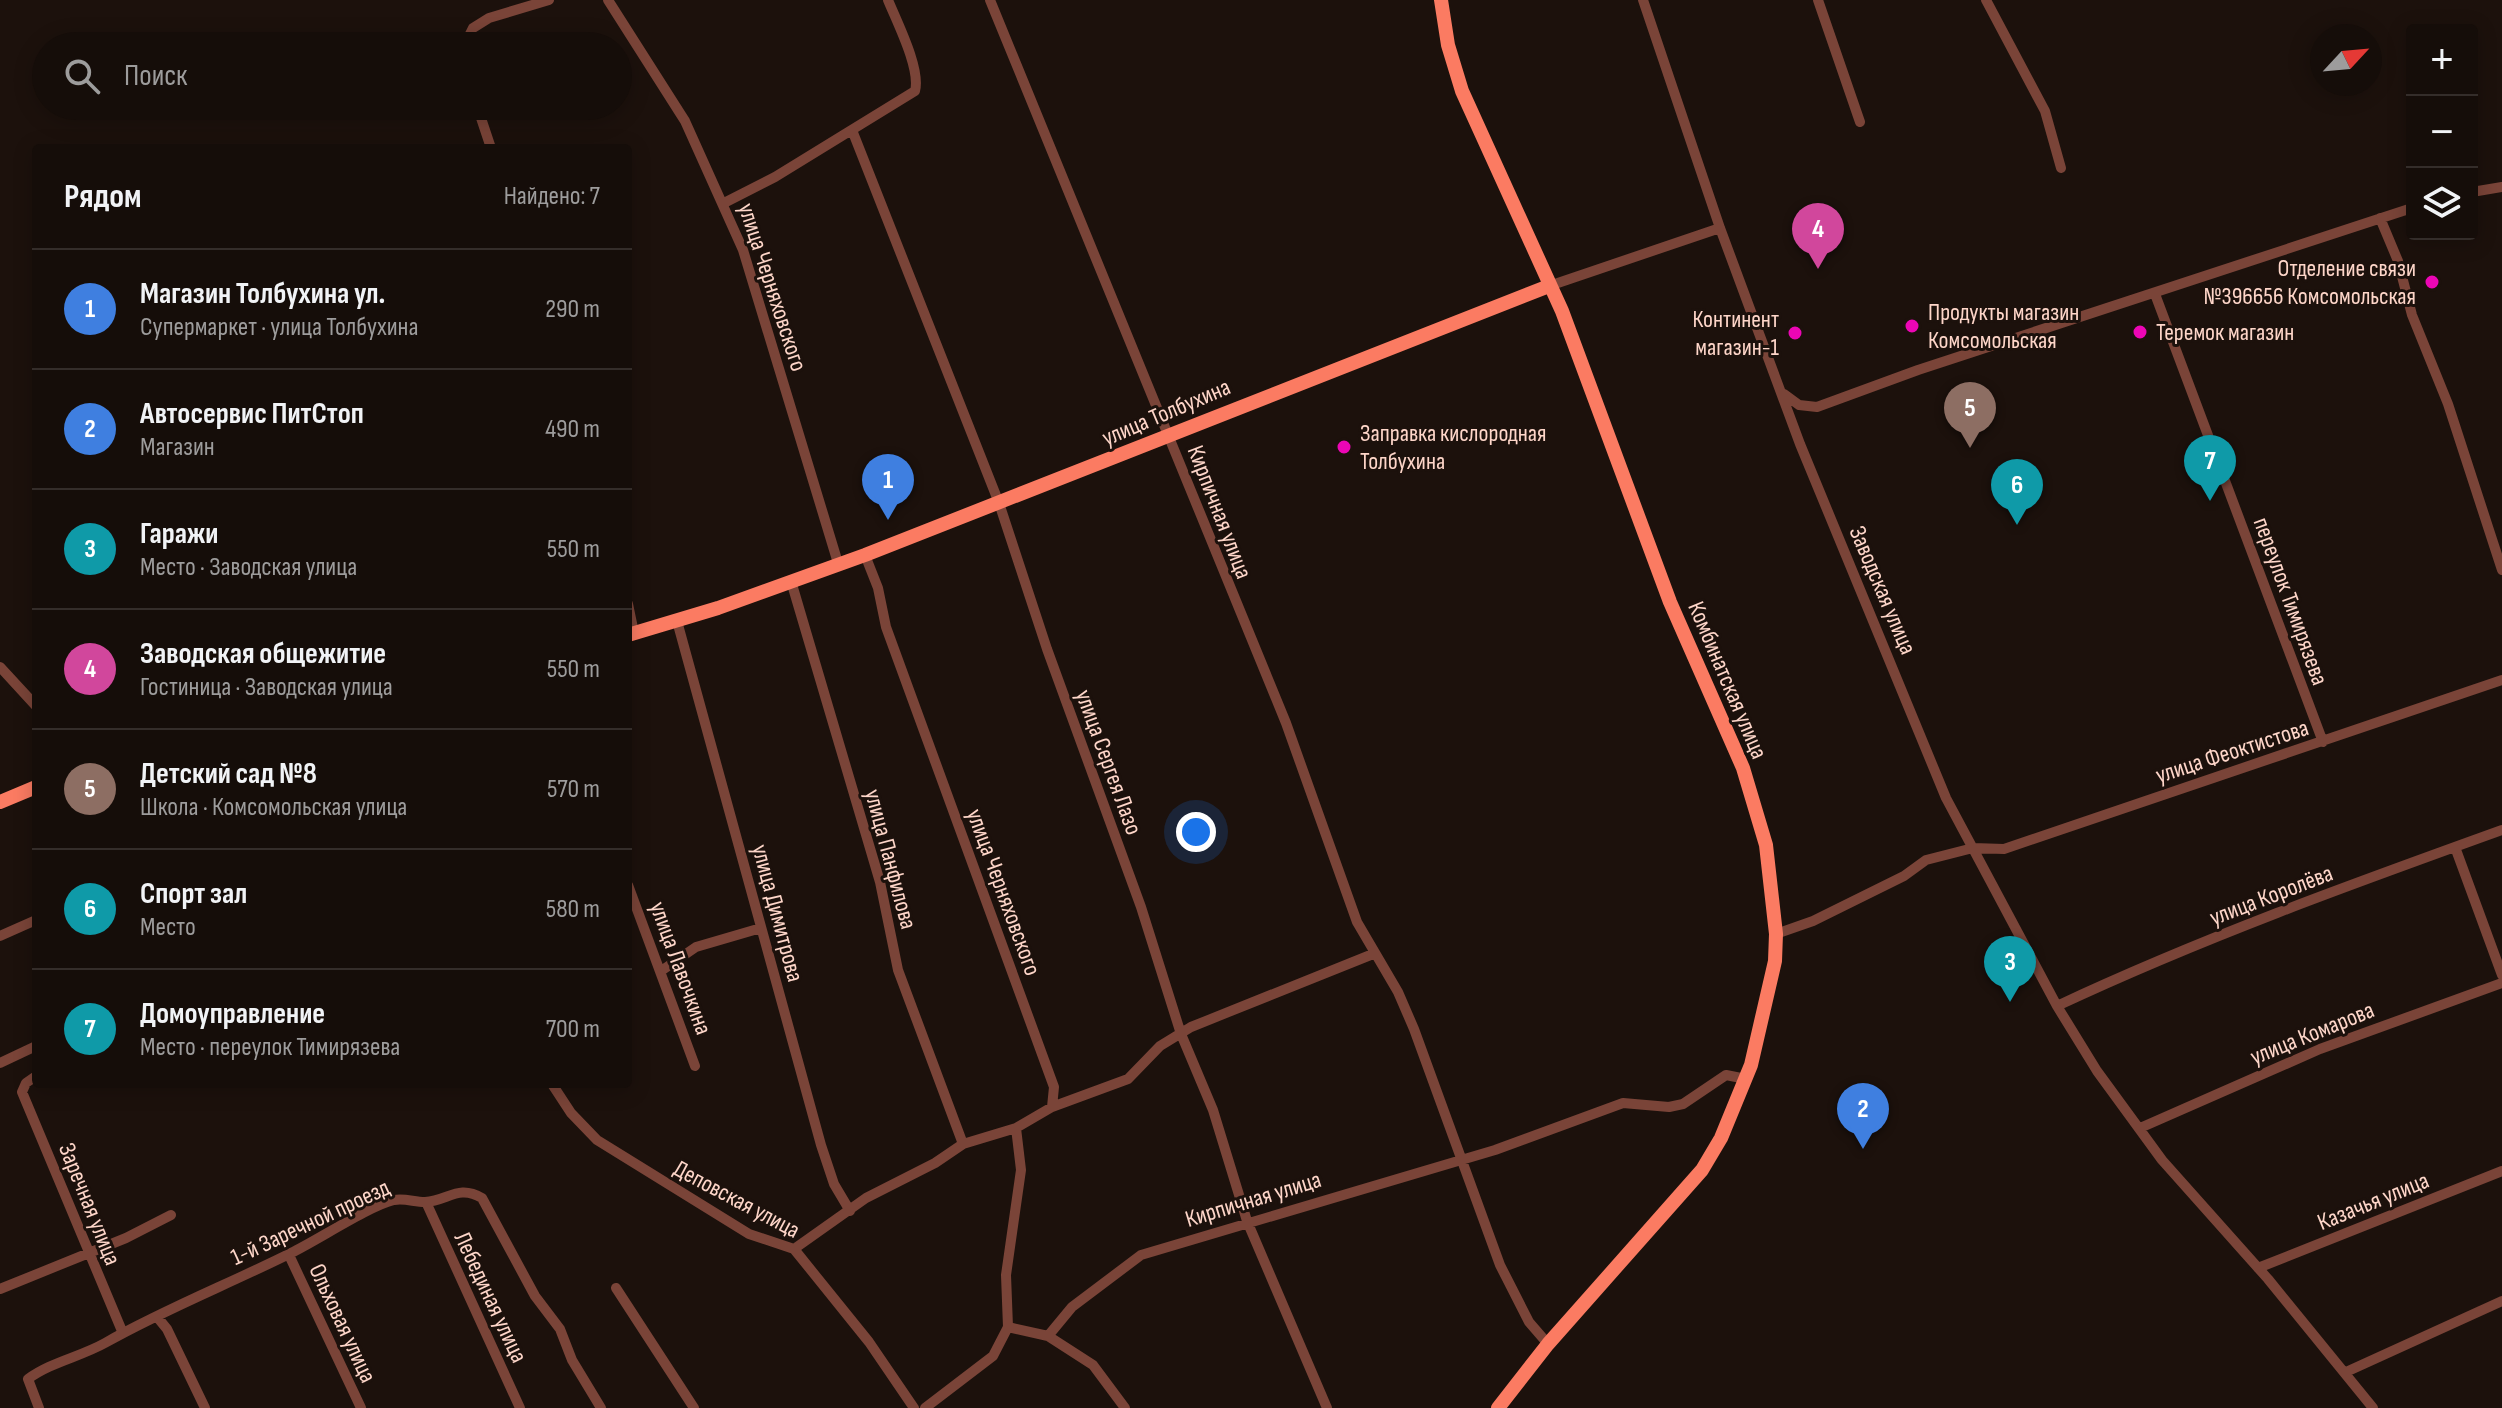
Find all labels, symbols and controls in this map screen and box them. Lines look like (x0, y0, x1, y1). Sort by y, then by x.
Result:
north arrow (2310, 24, 2382, 96)
map controls (2406, 24, 2478, 240)
button: + (2406, 24, 2478, 96)
search box (32, 32, 632, 120)
icon: search (60, 54, 104, 98)
text: Поиск (124, 58, 187, 94)
button: − (2406, 96, 2478, 168)
button: layers (2406, 168, 2478, 240)
text: Рядом (64, 176, 142, 217)
text: Найдено: 7 (504, 181, 600, 212)
street label: улица Черняховского (732, 199, 813, 375)
pin: 4 (1792, 203, 1844, 269)
place label: Отделение связи №396656 Комсомольская (2204, 254, 2416, 311)
marker: Отделение связи №396656 Комсомольская (2423, 273, 2441, 291)
text: Магазин Толбухина ул. (140, 276, 385, 312)
text: 1 (85, 294, 95, 325)
text: 290 m (545, 294, 600, 325)
place label: Продукты магазин Комсомольская (1928, 298, 2079, 355)
place label: Континент магазин-1 (1692, 305, 1780, 362)
text: Супермаркет · улица Толбухина (140, 312, 418, 343)
marker: Продукты магазин Комсомольская (1903, 317, 1921, 335)
place label: Теремок магазин (2156, 318, 2294, 347)
marker: Теремок магазин (2131, 323, 2149, 341)
marker: Континент магазин-1 (1786, 324, 1804, 342)
street label: улица Толбухина (1098, 372, 1235, 453)
pin: 5 (1944, 382, 1996, 448)
text: Автосервис ПитСтоп (140, 396, 364, 432)
text: 2 (84, 414, 96, 445)
text: 490 m (545, 414, 600, 445)
place label: Заправка кислородная Толбухина (1360, 419, 1546, 476)
text: Магазин (140, 432, 215, 463)
pin: 7 (2184, 435, 2236, 501)
marker: Заправка кислородная Толбухина (1335, 438, 1353, 456)
street label: Кирпичная улица (1181, 441, 1258, 583)
pin: 1 (862, 454, 914, 520)
pin: 6 (1991, 459, 2043, 525)
street label: переулок Тимирязева (2247, 513, 2334, 689)
text: Гаражи (140, 516, 218, 552)
street label: Заводская улица (1842, 522, 1923, 659)
text: 3 (84, 534, 96, 565)
text: 550 m (547, 534, 600, 565)
text: Место · Заводская улица (140, 552, 357, 583)
street label: Комбинатская улица (1681, 597, 1774, 763)
text: Заводская общежитие (140, 636, 386, 672)
text: 4 (84, 654, 96, 685)
text: 550 m (547, 654, 600, 685)
text: Гостиница · Заводская улица (140, 672, 393, 703)
street label: улица Сергея Лазо (1069, 686, 1148, 839)
street label: улица Феоктистова (2152, 713, 2312, 790)
text: Детский сад №8 (140, 756, 317, 792)
text: 5 (84, 774, 96, 805)
text: 570 m (547, 774, 600, 805)
street label: улица Панфилова (858, 786, 923, 932)
text: Школа · Комсомольская улица (140, 792, 407, 823)
street label: улица Черняховского (960, 805, 1047, 979)
your location (1176, 812, 1216, 852)
street label: улица Димитрова (745, 841, 810, 985)
street label: улица Королёва (2206, 859, 2337, 932)
text: Спорт зал (140, 876, 247, 912)
text: 6 (84, 894, 96, 925)
text: 580 m (546, 894, 600, 925)
street label: улица Лавочкина (643, 898, 718, 1039)
text: Место (140, 912, 196, 943)
pin: 3 (1984, 936, 2036, 1002)
street label: улица Комарова (2246, 995, 2378, 1071)
text: Домоуправление (140, 996, 325, 1032)
text: 7 (84, 1014, 96, 1045)
text: 700 m (546, 1014, 600, 1045)
text: Место · переулок Тимирязева (140, 1032, 400, 1063)
pin: 2 (1837, 1083, 1889, 1149)
street label: Заречная улица (52, 1139, 127, 1270)
street label: Деповская улица (669, 1154, 805, 1245)
street label: Кирпичная улица (1182, 1165, 1325, 1234)
street label: Казачья улица (2313, 1166, 2433, 1237)
street label: 1-й Заречной проезд (226, 1173, 394, 1272)
street label: Лебединая улица (448, 1227, 534, 1367)
street label: Ольховая улица (302, 1259, 383, 1387)

